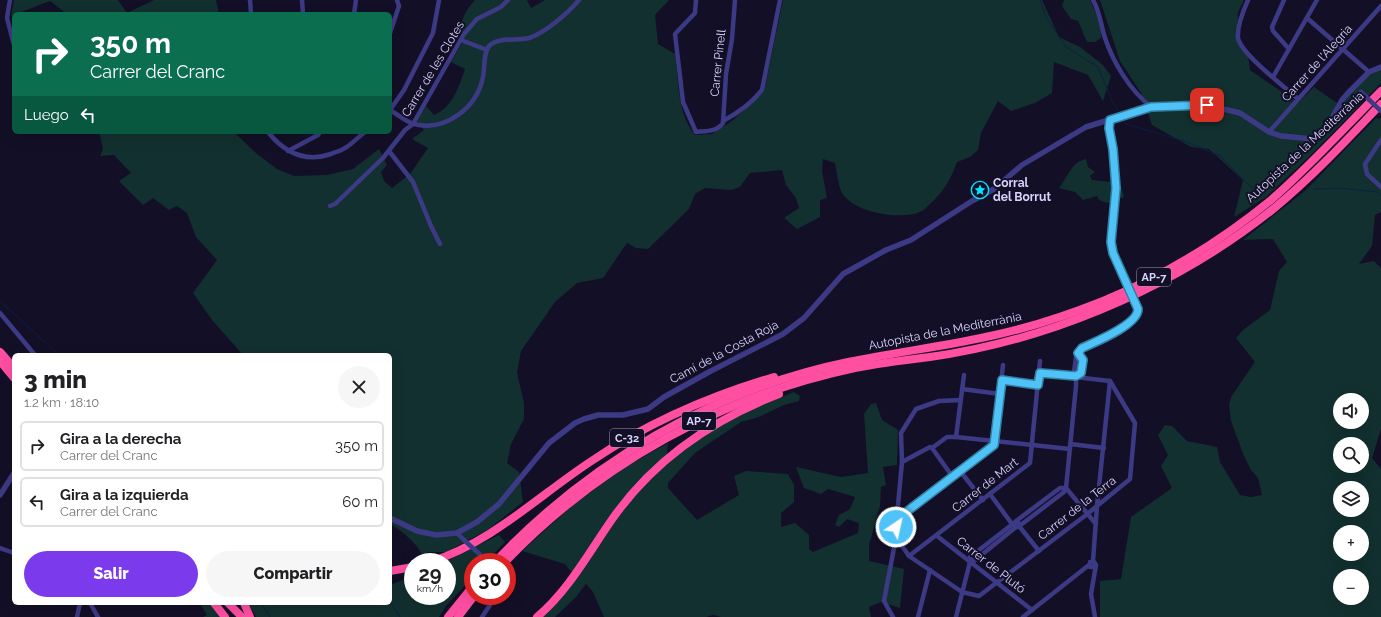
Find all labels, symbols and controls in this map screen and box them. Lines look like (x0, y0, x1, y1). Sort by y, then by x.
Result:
street label: Carrer de les Clotes (399, 18, 467, 119)
street label: Carrer de l'Alegria (1279, 22, 1355, 104)
text: 350 m (90, 27, 171, 60)
icon: right (24, 28, 76, 80)
street label: Carrer Pinell (707, 28, 729, 97)
text: Carrer del Cranc (90, 61, 225, 82)
pin (1190, 88, 1224, 122)
street label: Autopista de la Mediterrània (1243, 89, 1367, 205)
icon: arrive (1196, 94, 1218, 116)
icon: left (77, 104, 99, 126)
text: Luego (24, 106, 69, 124)
place label: Corral del Borrut (993, 176, 1051, 204)
place icon: Corral del Borrut (970, 180, 990, 200)
road number: AP-7 (1137, 268, 1171, 286)
street label: Autopista de la Mediterrània (867, 309, 1023, 353)
street label: Camí de la Costa Roja (667, 317, 781, 387)
text: 3 min (24, 365, 87, 394)
button: close (338, 366, 380, 408)
map controls (1333, 393, 1369, 605)
button: sound (1333, 393, 1369, 429)
text: 1.2 km · 18:10 (24, 395, 99, 410)
road number: AP-7 (682, 412, 716, 430)
road number: C-32 (610, 429, 644, 447)
text: Gira a la derecha (60, 430, 181, 448)
icon: right (26, 435, 48, 457)
text: 350 m (335, 437, 378, 455)
button: search (1333, 437, 1369, 473)
text: Carrer del Cranc (60, 448, 158, 463)
street label: Carrer de Mart (949, 455, 1021, 515)
street label: Carrer de la Terra (1035, 473, 1119, 543)
button: layers (1333, 481, 1369, 517)
text: Gira a la izquierda (60, 486, 189, 504)
icon: left (26, 491, 48, 513)
text: 60 m (342, 493, 378, 511)
text: Carrer del Cranc (60, 504, 158, 519)
position arrow (875, 506, 917, 548)
button: + (1333, 525, 1369, 561)
street label: Carrer de Plutó (954, 534, 1028, 596)
button: Salir (24, 551, 198, 597)
button: Compartir (206, 551, 380, 597)
speed limit sign: 30 (464, 553, 516, 605)
text: 29 (418, 562, 442, 586)
button: − (1333, 569, 1369, 605)
text: km/h (417, 583, 443, 594)

